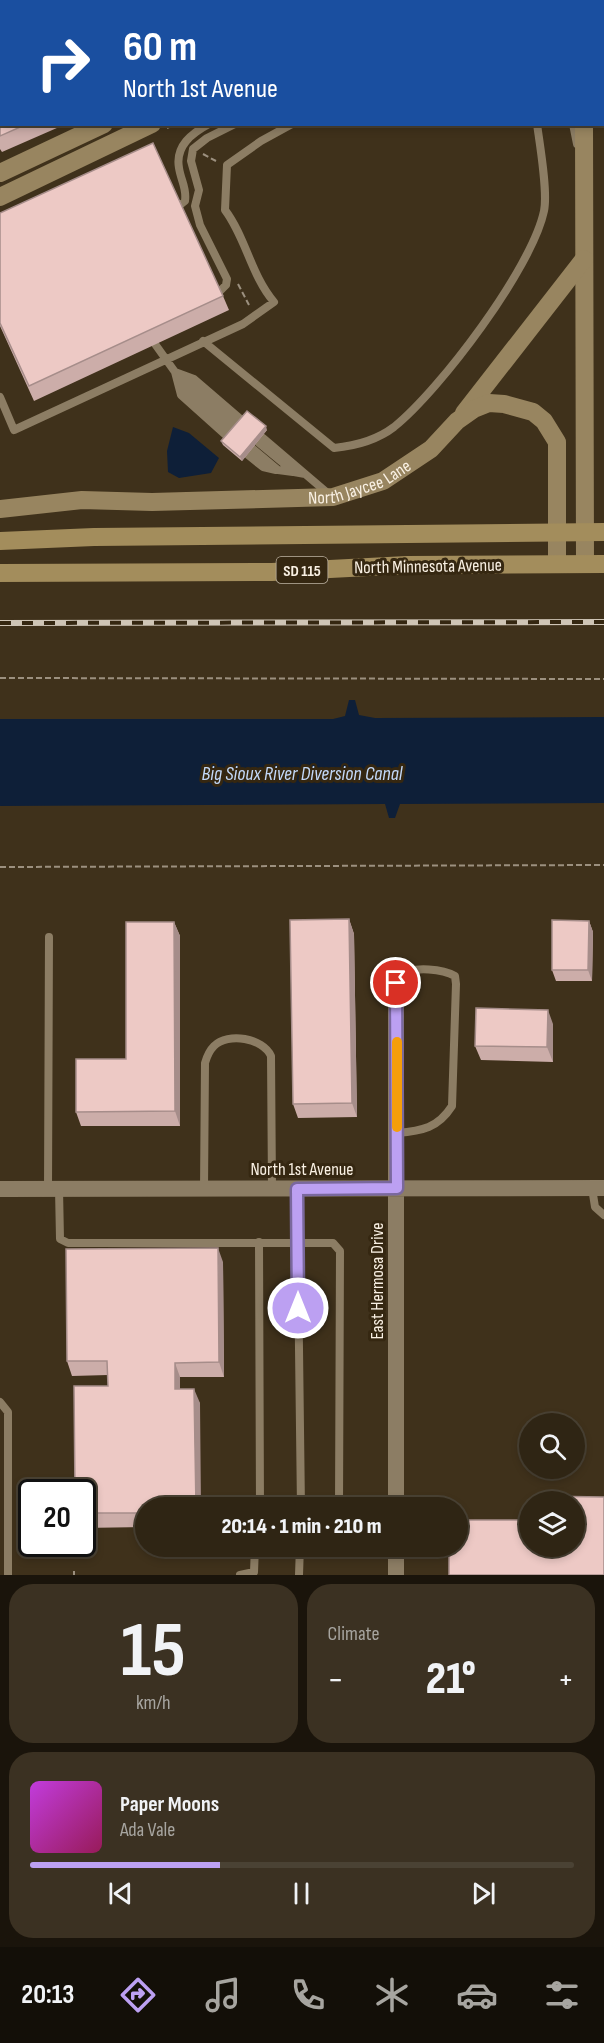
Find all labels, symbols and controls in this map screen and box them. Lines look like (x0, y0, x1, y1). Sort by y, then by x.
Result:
text: 60 m (123, 22, 197, 73)
icon: right (24, 24, 102, 102)
text: North 1st Avenue (123, 73, 278, 105)
street label: North Jaycee Lane (308, 455, 415, 509)
street label: North Minnesota Avenue (354, 555, 502, 578)
road number: SD 115 (276, 557, 328, 583)
water label: Big Sioux River Diversion Canal (202, 762, 404, 786)
pin (370, 957, 421, 1008)
icon: arrive (379, 966, 412, 999)
street label: North 1st Avenue (250, 1159, 354, 1180)
street label: East Hermosa Drive (367, 1222, 388, 1340)
position arrow (266, 1276, 330, 1340)
map controls (519, 1413, 585, 1557)
button: search (519, 1413, 585, 1479)
speed limit sign: 20 (18, 1479, 96, 1557)
button: layers (519, 1491, 585, 1557)
text: 20:14 · 1 min · 210 m (221, 1513, 382, 1540)
text: 15 (121, 1605, 186, 1698)
text: Climate (328, 1622, 380, 1646)
text: 21° (426, 1652, 476, 1707)
text: − (328, 1660, 344, 1700)
text: + (558, 1660, 574, 1700)
text: km/h (136, 1691, 171, 1715)
text: Paper Moons (120, 1791, 219, 1818)
text: Ada Vale (120, 1818, 175, 1842)
icon: previous (104, 1877, 137, 1910)
icon: pause (285, 1877, 318, 1910)
icon: next (467, 1877, 500, 1910)
icon: directions (117, 1974, 159, 2016)
icon: music (202, 1974, 244, 2016)
icon: phone (287, 1974, 329, 2016)
icon: climate (371, 1974, 413, 2016)
icon: car (456, 1974, 498, 2016)
icon: filters (541, 1974, 583, 2016)
text: 20:13 (21, 1979, 74, 2011)

